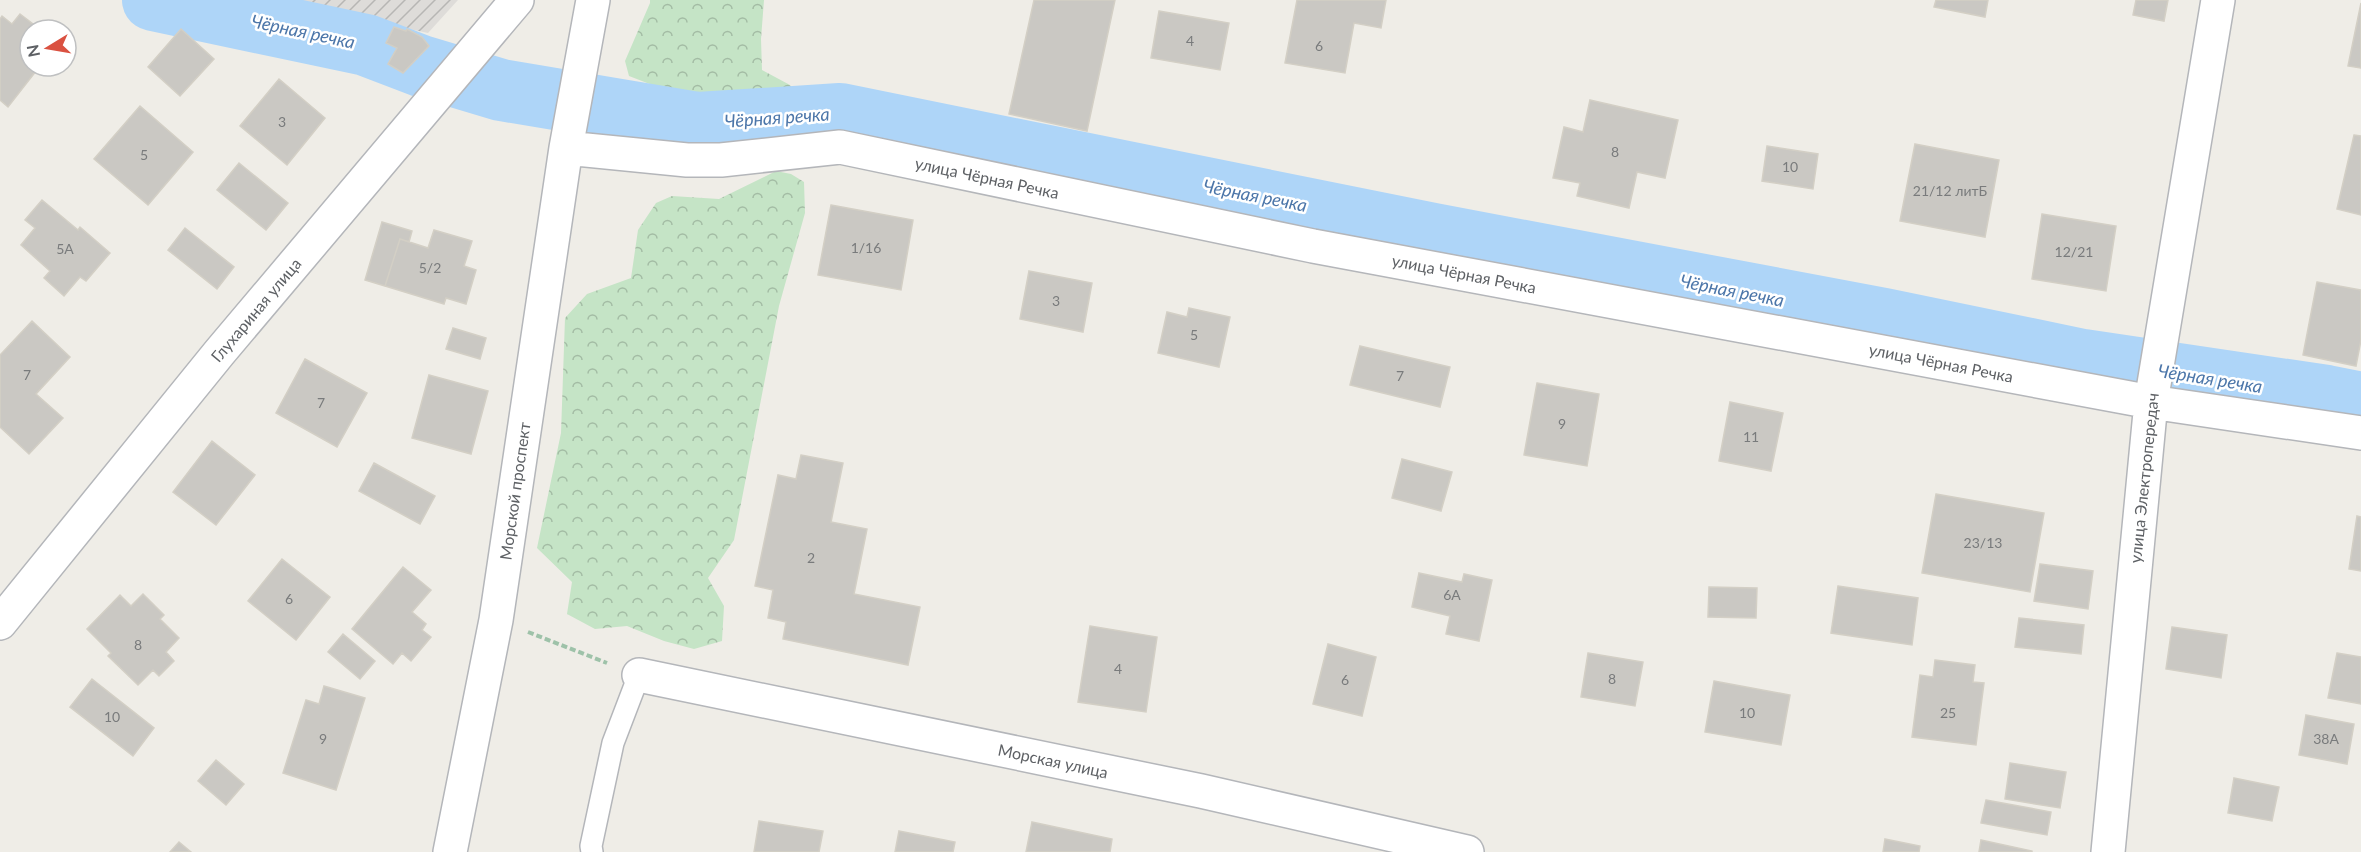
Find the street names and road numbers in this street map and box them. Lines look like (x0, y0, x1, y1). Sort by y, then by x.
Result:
street label: улица Чёрная Речка (913, 153, 1061, 202)
street label: улица Чёрная Речка (1390, 250, 1538, 297)
street label: Глухариная улица (207, 254, 305, 366)
street label: улица Чёрная Речка (1867, 339, 2015, 386)
street label: улица Электропередач (2125, 392, 2162, 564)
street label: Морской проспект (495, 421, 534, 561)
street label: Морская улица (996, 740, 1110, 781)

